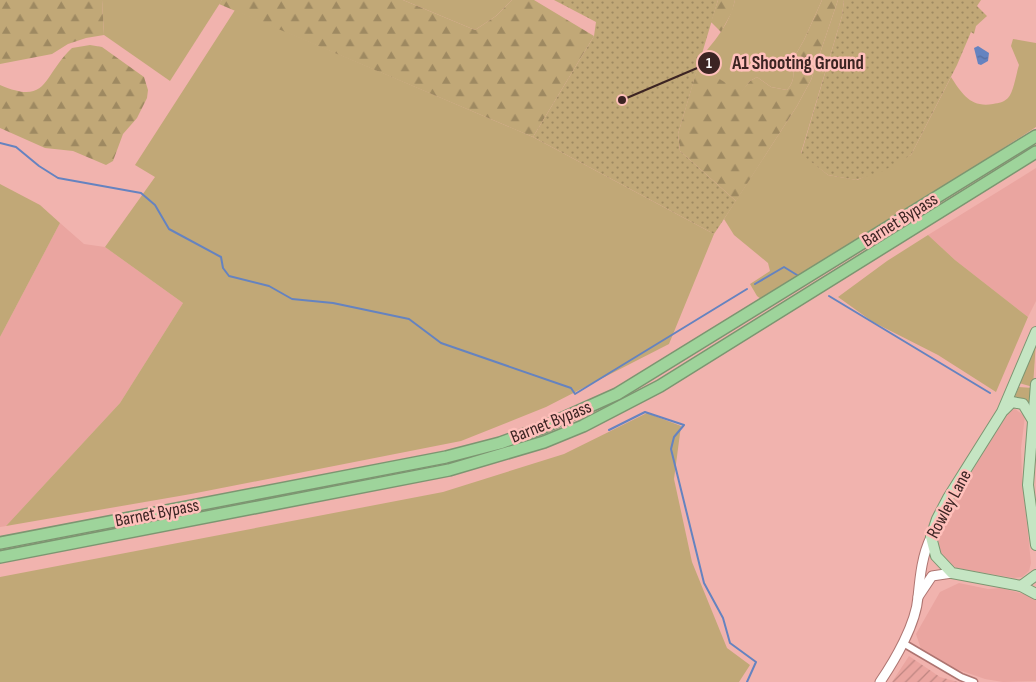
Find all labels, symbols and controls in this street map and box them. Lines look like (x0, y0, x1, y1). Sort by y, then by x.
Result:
callout: A1 Shooting Ground (697, 46, 873, 80)
text: A1 Shooting Ground (731, 52, 864, 75)
text: 1 (706, 54, 712, 73)
street label: Barnet Bypass (858, 188, 942, 252)
street label: Barnet Bypass (508, 396, 594, 448)
street label: Rowley Lane (922, 466, 976, 542)
street label: Barnet Bypass (113, 495, 201, 531)

